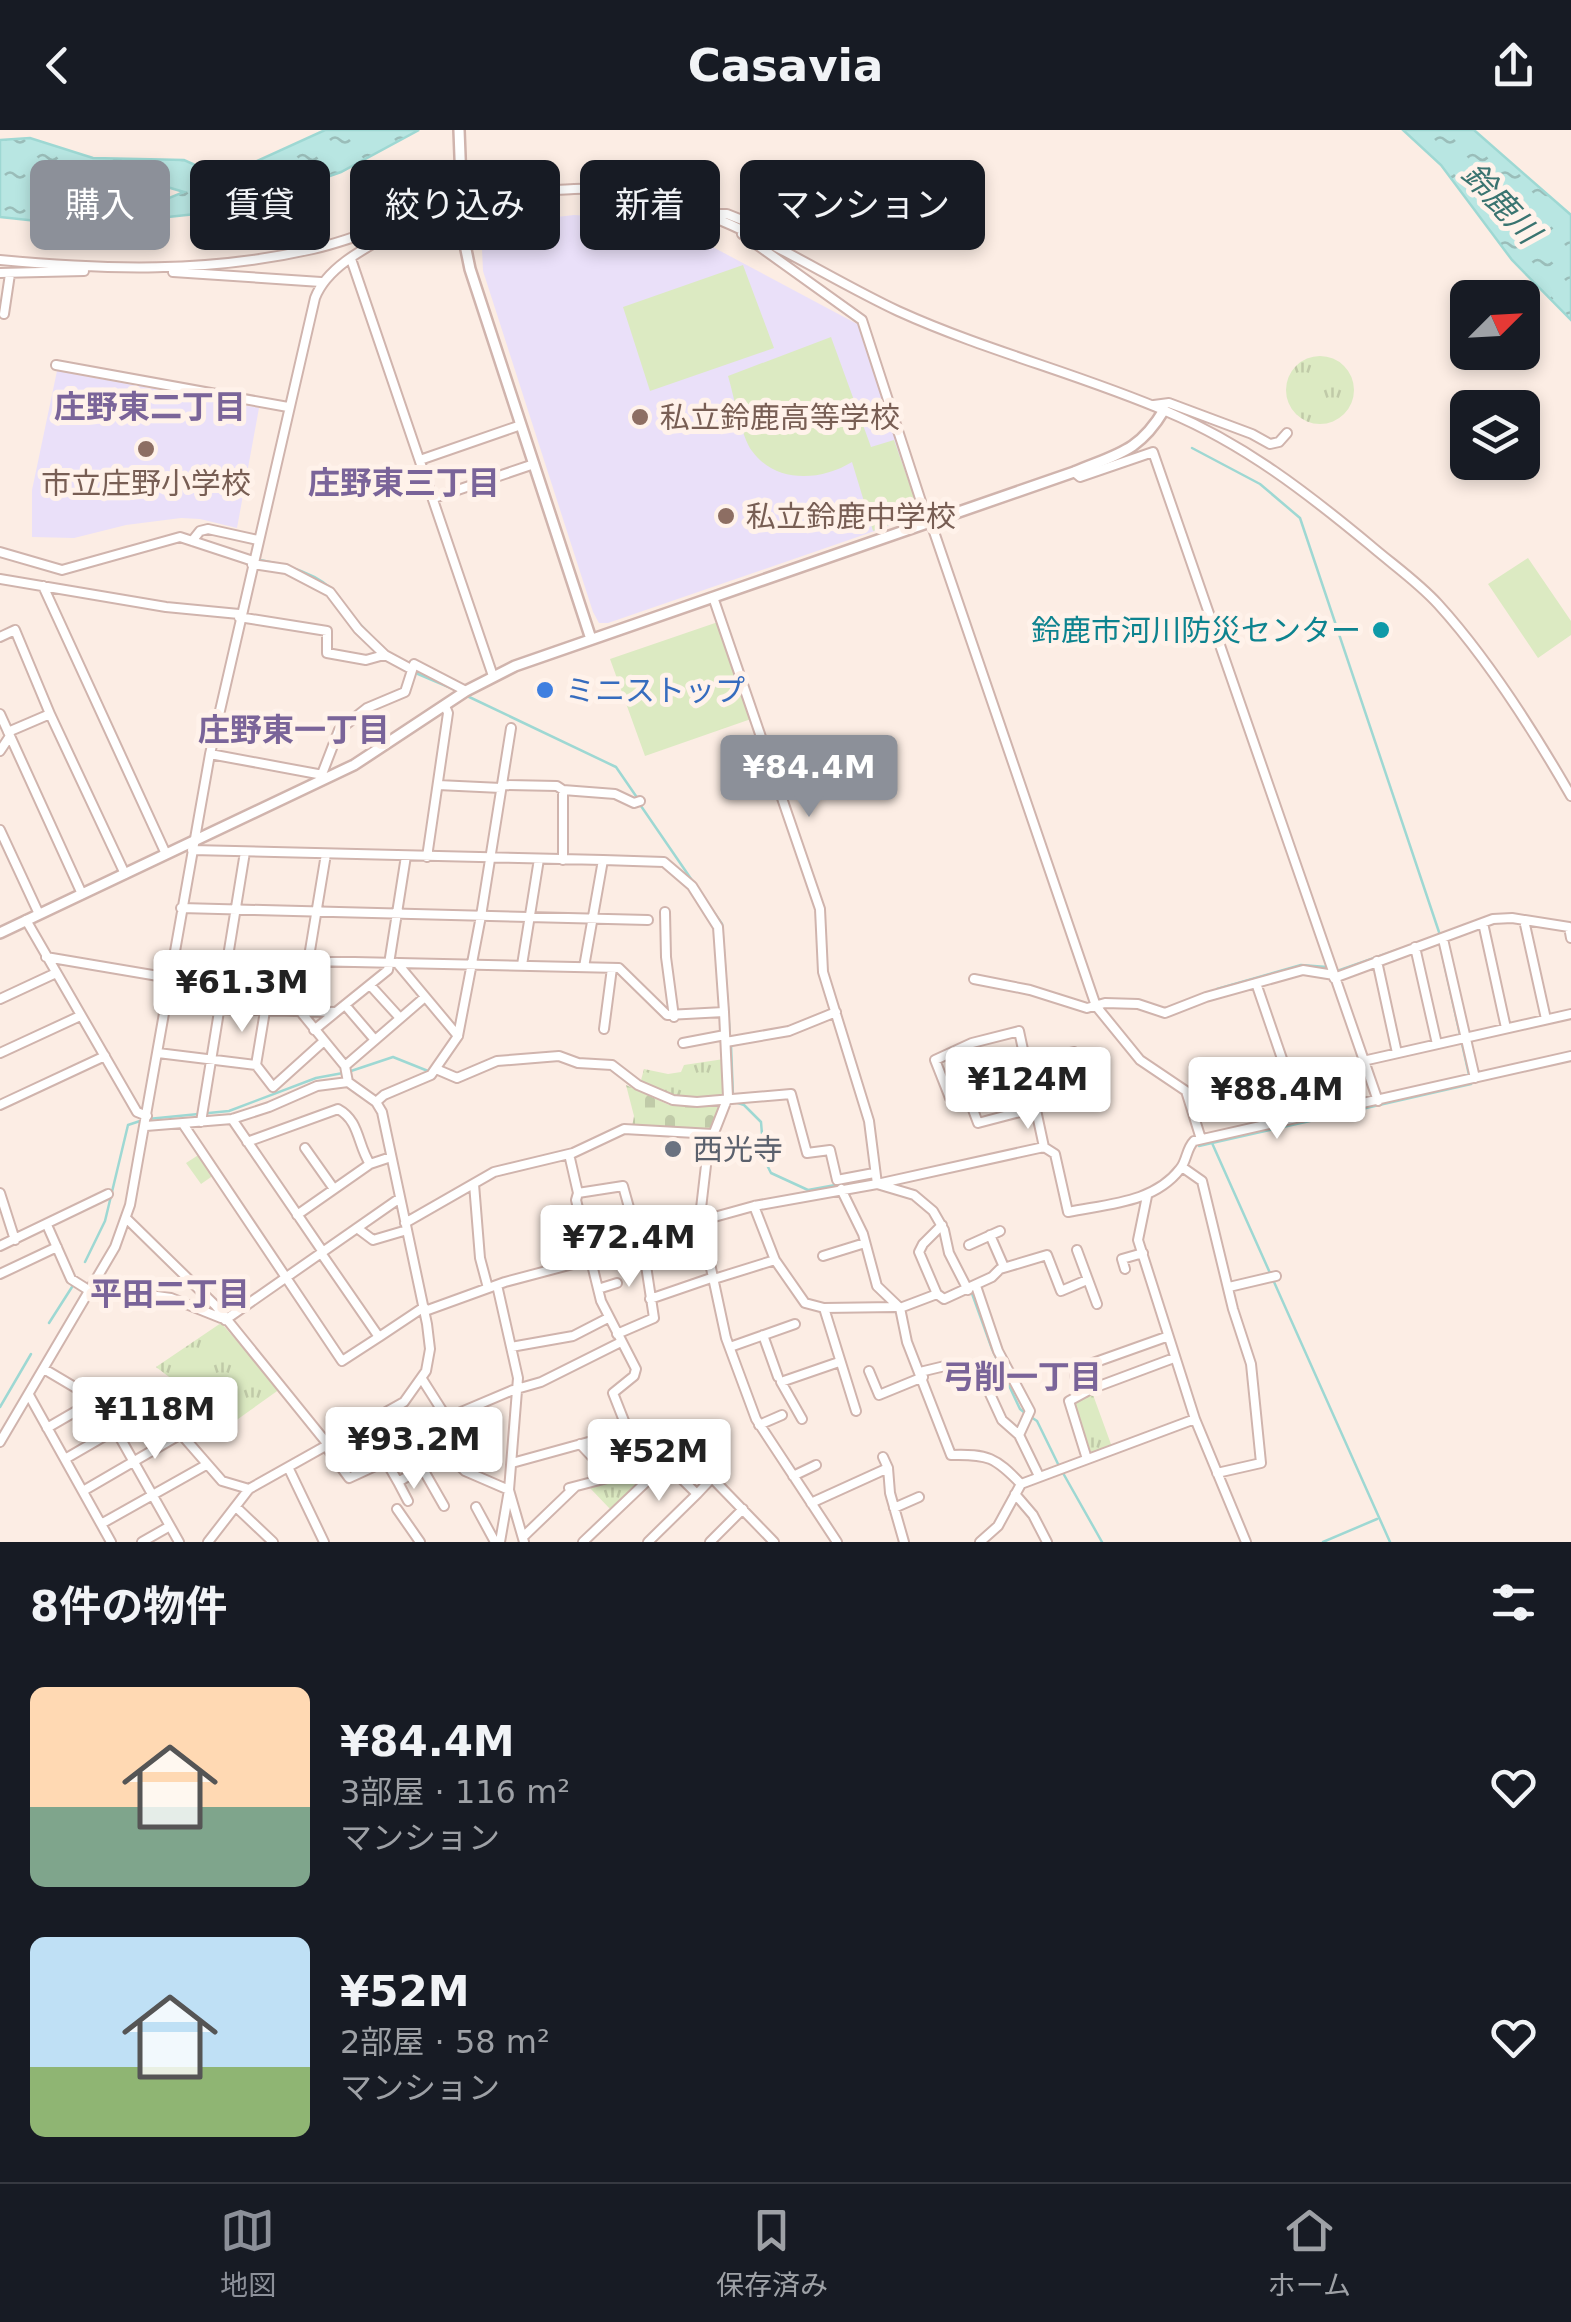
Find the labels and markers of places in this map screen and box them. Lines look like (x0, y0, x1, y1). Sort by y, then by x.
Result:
place label: 私立鈴鹿高等学校 (660, 400, 900, 435)
marker: 私立鈴鹿高等学校 (629, 406, 651, 428)
marker: 市立庄野小学校 (135, 438, 157, 460)
place label: 市立庄野小学校 (41, 466, 251, 501)
place label: 私立鈴鹿中学校 (746, 499, 956, 534)
marker: 私立鈴鹿中学校 (715, 505, 737, 527)
place label: 鈴鹿市河川防災センター (1031, 613, 1361, 648)
marker: 鈴鹿市河川防災センター (1370, 619, 1392, 641)
place label: ミニストップ (565, 673, 745, 708)
marker: ミニストップ (534, 679, 556, 701)
pin: ¥84.4M (728, 735, 890, 820)
pin: ¥61.3M (161, 950, 323, 1035)
pin: ¥124M (958, 1047, 1098, 1132)
pin: ¥88.4M (1196, 1057, 1358, 1142)
place label: 西光寺 (693, 1132, 783, 1167)
marker: 西光寺 (662, 1138, 684, 1160)
pin: ¥72.4M (548, 1205, 710, 1290)
pin: ¥118M (85, 1377, 225, 1462)
pin: ¥93.2M (333, 1407, 495, 1492)
pin: ¥52M (600, 1419, 718, 1504)

